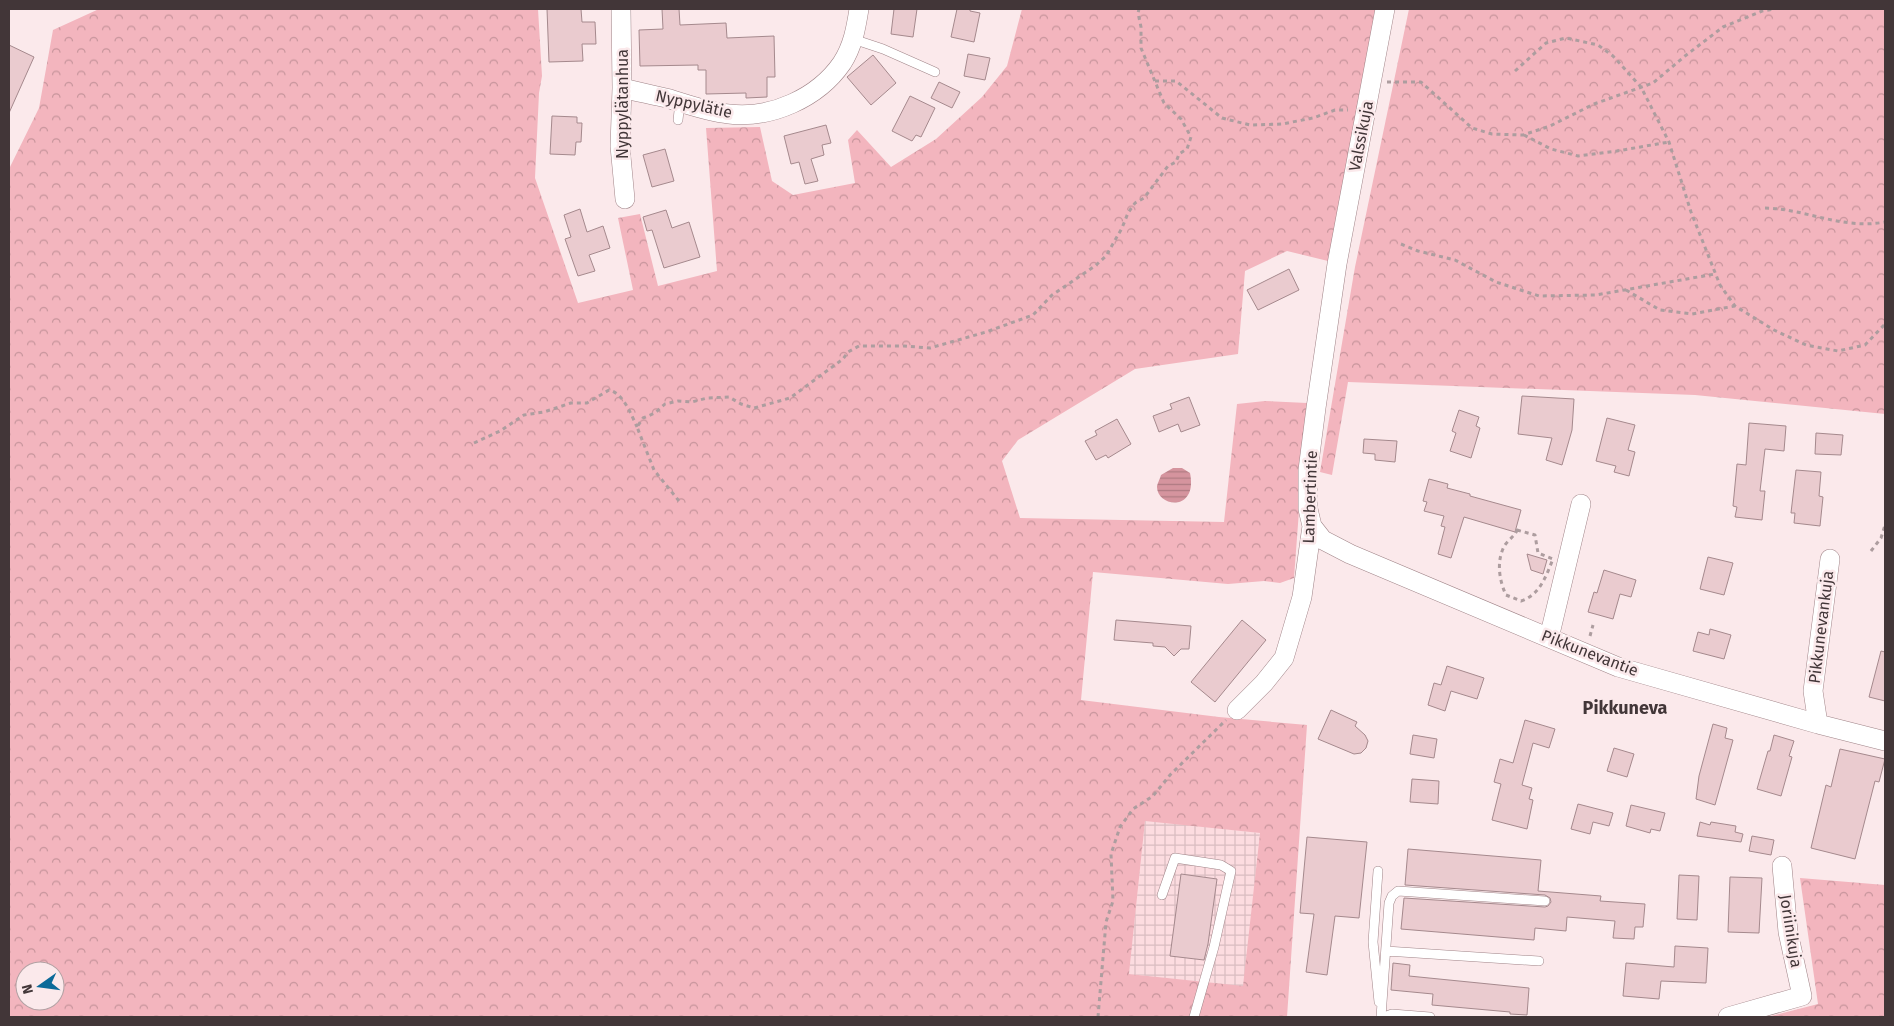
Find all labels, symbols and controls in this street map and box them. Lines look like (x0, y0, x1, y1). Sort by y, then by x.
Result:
street label: Nyppylätanhua (613, 49, 632, 159)
street label: Nyppylätie (654, 86, 734, 122)
street label: Valssikuja (1345, 99, 1377, 173)
street label: Lambertintie (1299, 450, 1321, 544)
street label: Pikkunevankuja (1805, 569, 1837, 685)
street label: Pikkunevantie (1539, 626, 1641, 680)
district label: Pikkuneva (1583, 697, 1668, 719)
street label: Joriinikuja (1776, 893, 1806, 969)
north arrow (15, 961, 65, 1011)
text: N (18, 982, 37, 996)

